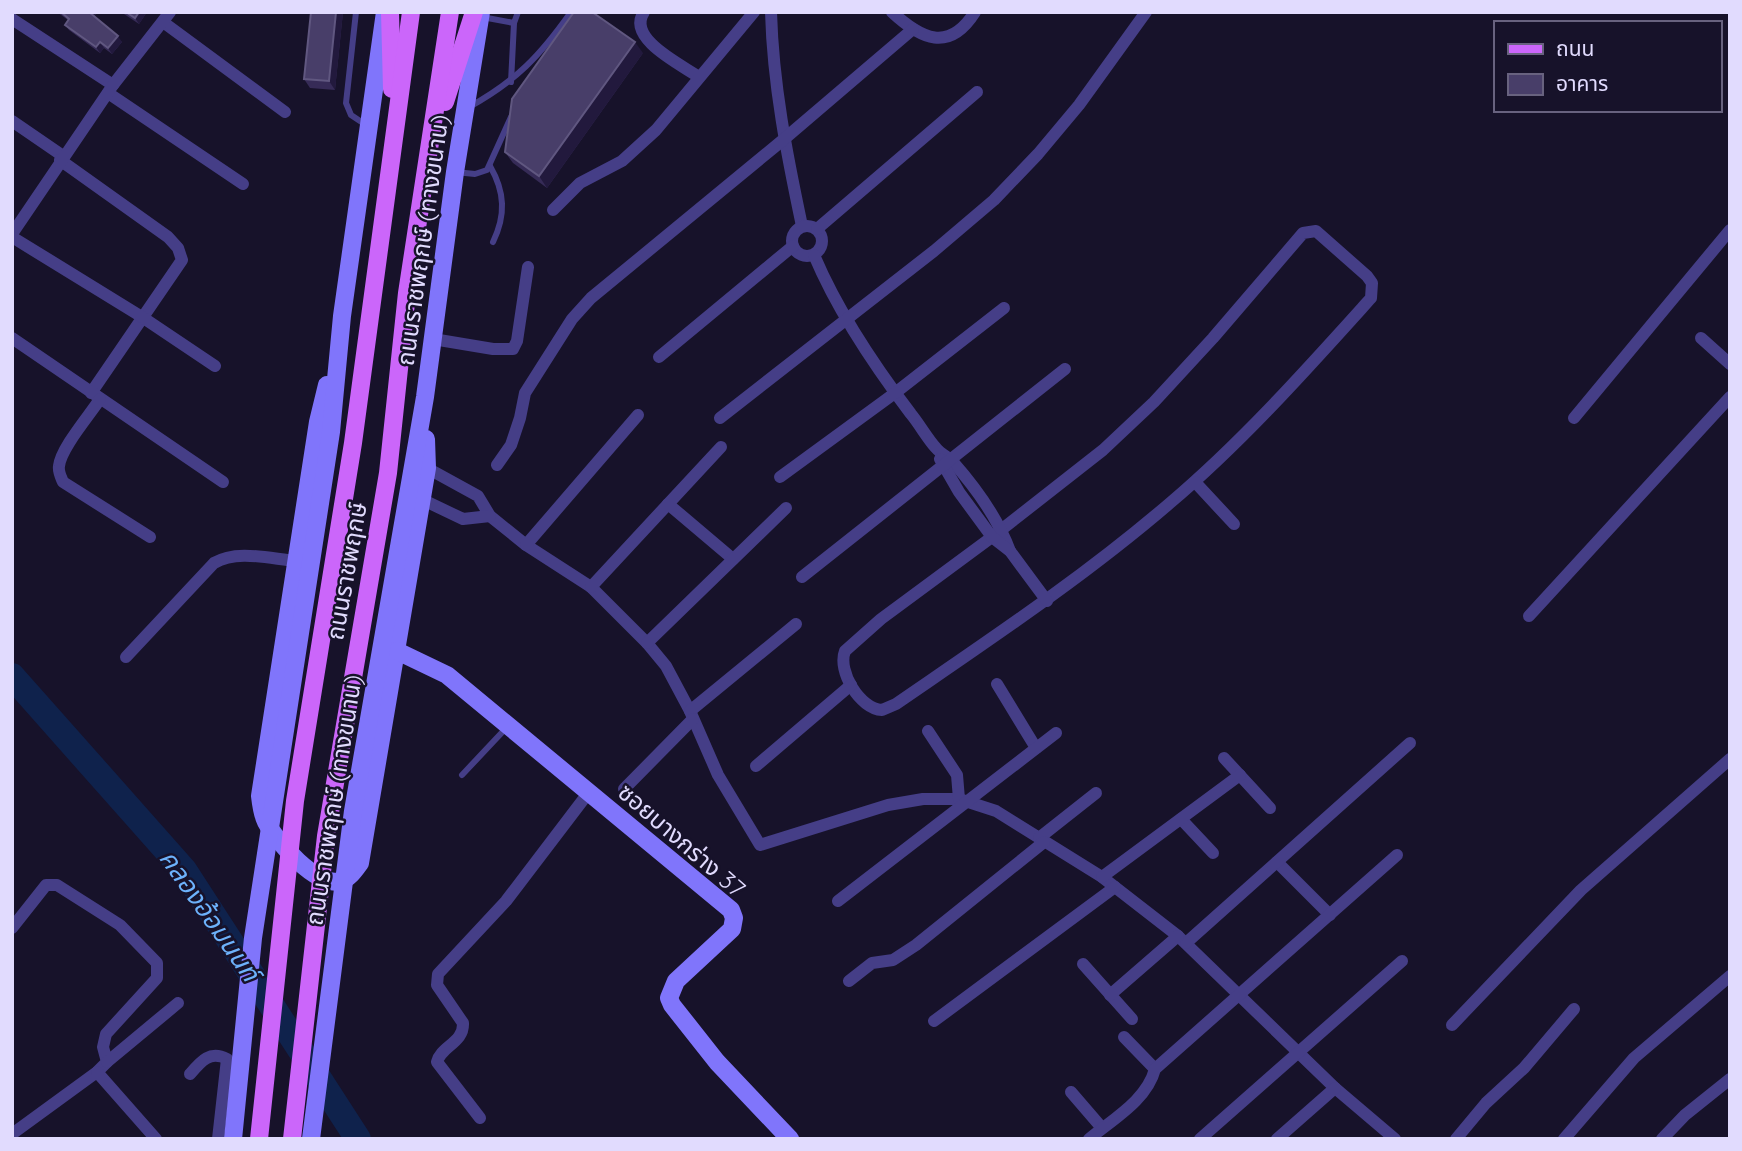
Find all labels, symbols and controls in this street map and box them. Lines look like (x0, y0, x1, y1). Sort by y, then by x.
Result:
legend (1494, 21, 1721, 112)
text: ถนน (1556, 35, 1594, 61)
text: อาคาร (1556, 70, 1608, 96)
street label: ถนนราชพฤกษ์ (ทางขนาน) (390, 112, 454, 368)
street label: ถนนราชพฤกษ์ (319, 500, 373, 642)
street label: ถนนราชพฤกษ์ (ทางขนาน) (298, 672, 368, 928)
street label: ซอยบางกร่าง 37 (612, 777, 752, 903)
water label: คลองอ้อมนนท์ (153, 843, 270, 991)

